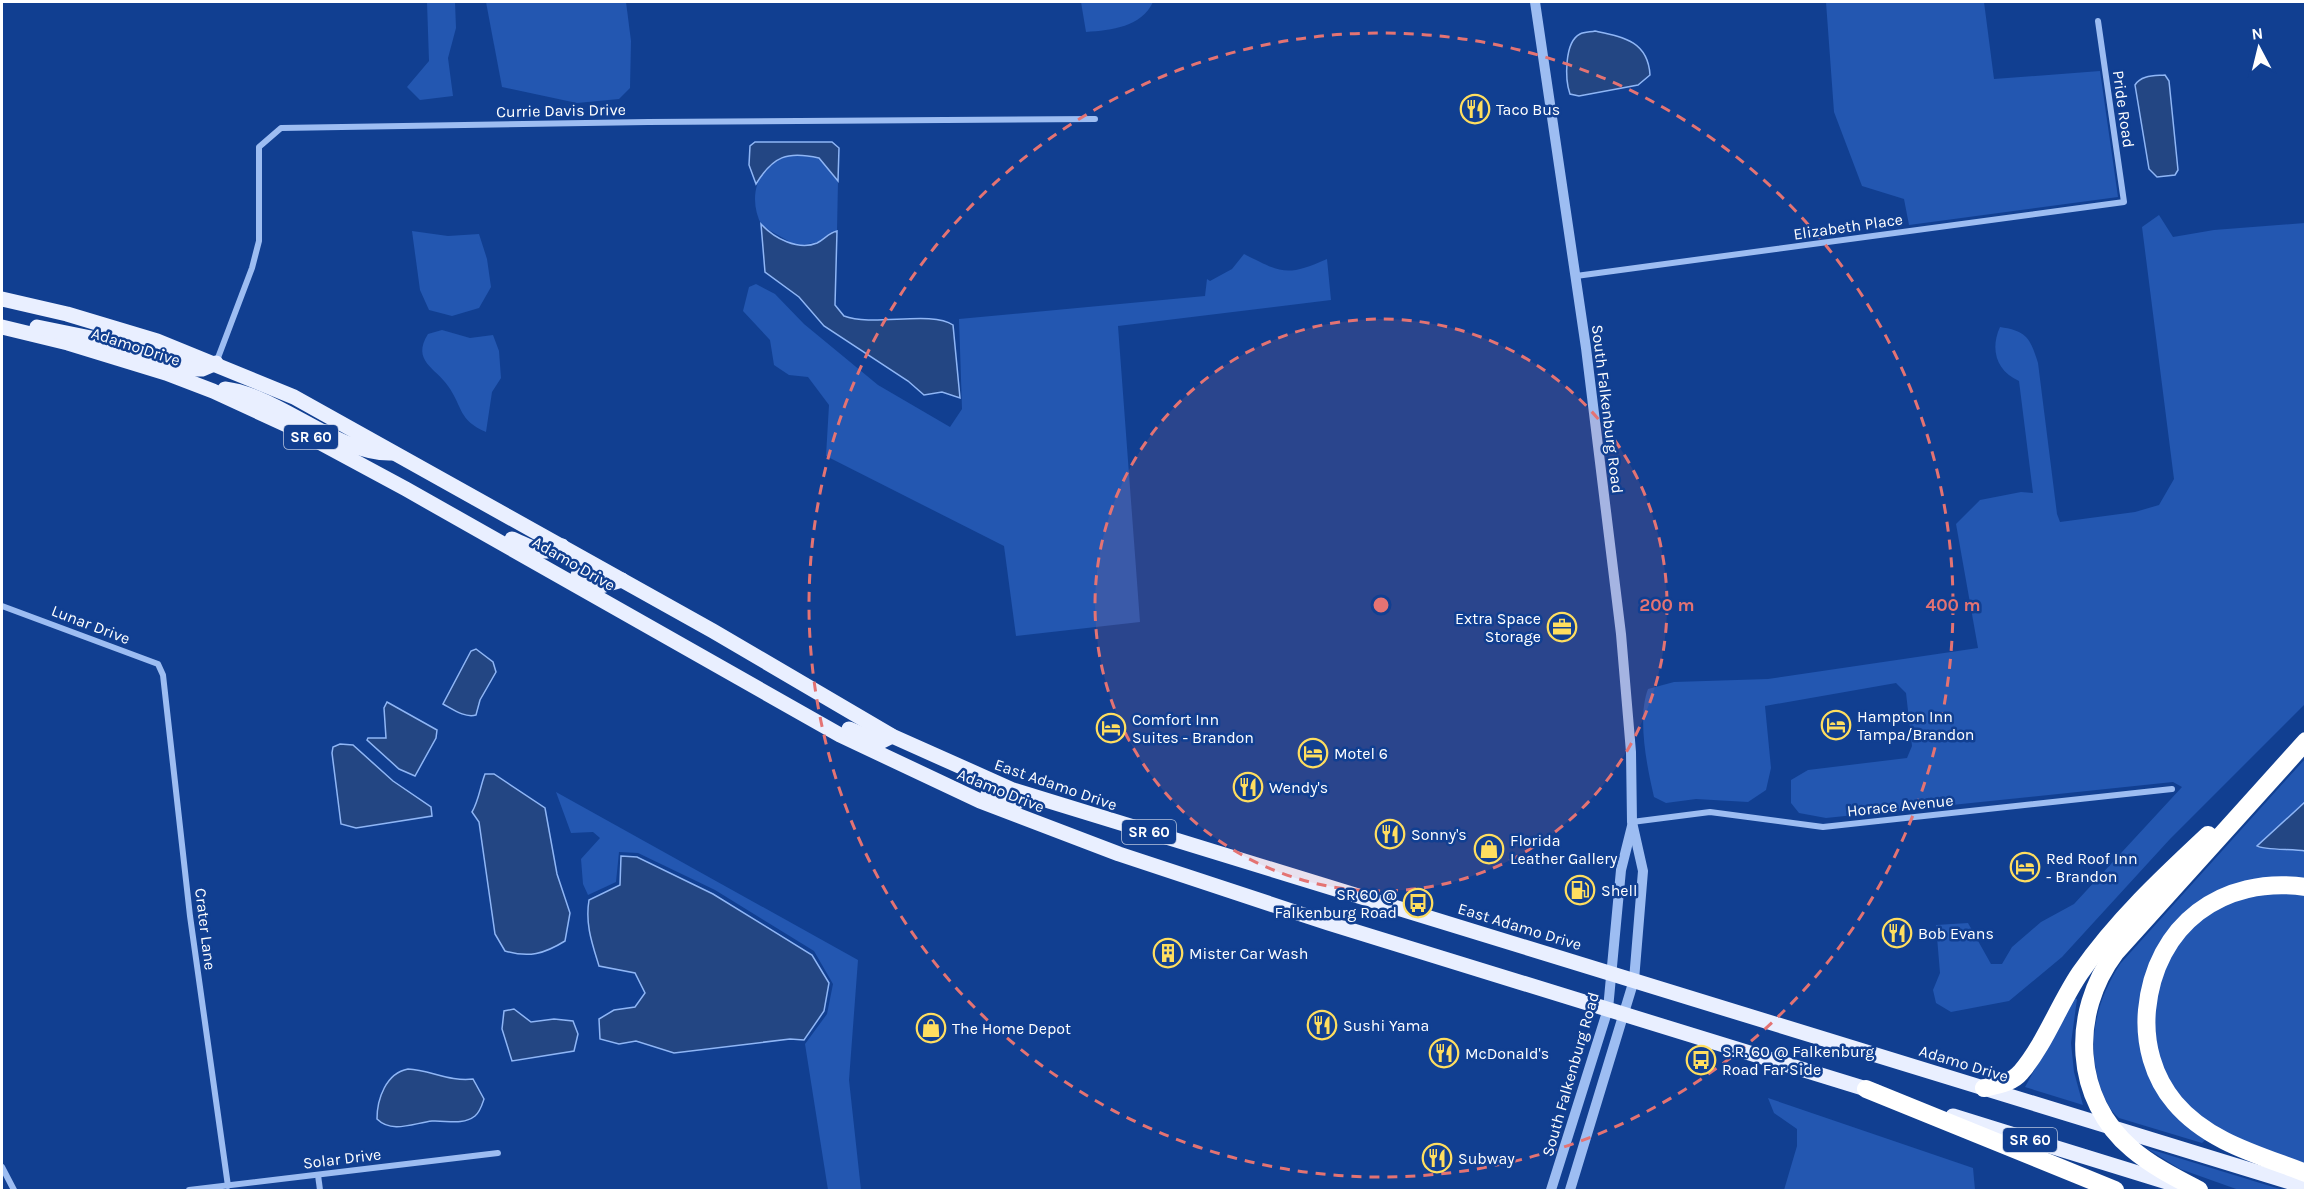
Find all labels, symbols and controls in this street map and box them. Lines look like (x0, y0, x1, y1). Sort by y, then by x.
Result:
north arrow (2229, 18, 2289, 78)
text: N (2250, 23, 2264, 44)
street label: Pride Road (2109, 69, 2138, 149)
restaurant icon: Taco Bus (1459, 93, 1491, 125)
street label: Currie Davis Drive (496, 100, 626, 121)
place label: Taco Bus (1496, 100, 1560, 119)
street label: Elizabeth Place (1792, 209, 1904, 244)
street label: Adamo Drive (89, 323, 183, 370)
street label: South Falkenburg Road (1588, 323, 1627, 495)
road number: SR 60 (284, 425, 338, 449)
street label: Adamo Drive (529, 532, 618, 595)
text: 200 m (1639, 594, 1695, 616)
text: 400 m (1925, 594, 1981, 616)
centre of rings (1371, 595, 1391, 615)
street label: Lunar Drive (49, 601, 133, 648)
place label: Extra Space Storage (1455, 609, 1541, 646)
office icon: Extra Space Storage (1546, 611, 1578, 643)
place label: Hampton Inn Tampa/Brandon (1857, 707, 1975, 744)
hotel icon: Hampton Inn Tampa/Brandon (1820, 709, 1852, 741)
place label: Comfort Inn Suites - Brandon (1132, 710, 1254, 747)
hotel icon: Comfort Inn Suites - Brandon (1095, 712, 1127, 744)
hotel icon: Motel 6 (1297, 737, 1329, 769)
place label: Motel 6 (1334, 744, 1388, 763)
street label: East Adamo Drive (992, 754, 1120, 814)
street label: Adamo Drive (955, 764, 1047, 816)
restaurant icon: Wendy's (1232, 771, 1264, 803)
place label: Wendy's (1269, 778, 1328, 797)
street label: Horace Avenue (1846, 790, 1954, 821)
restaurant icon: Sonny's (1374, 818, 1406, 850)
road number: SR 60 (1122, 820, 1176, 844)
place label: Sonny's (1411, 825, 1467, 844)
place label: Florida Leather Gallery (1510, 831, 1618, 868)
shop icon: Florida Leather Gallery (1473, 833, 1505, 865)
place label: Red Roof Inn - Brandon (2046, 849, 2138, 886)
hotel icon: Red Roof Inn - Brandon (2009, 851, 2041, 883)
fuel station icon: Shell (1564, 874, 1596, 906)
place label: Shell (1601, 881, 1638, 900)
place label: SR 60 @ Falkenburg Road (1274, 885, 1397, 922)
street label: Crater Lane (191, 887, 220, 971)
bus stop icon: SR 60 @ Falkenburg Road (1402, 887, 1434, 919)
street label: East Adamo Drive (1456, 899, 1584, 954)
restaurant icon: Bob Evans (1881, 917, 1913, 949)
place label: Bob Evans (1918, 924, 1994, 943)
building icon: Mister Car Wash (1152, 937, 1184, 969)
place label: Mister Car Wash (1189, 944, 1308, 963)
street label: South Falkenburg Road (1538, 990, 1603, 1159)
restaurant icon: Sushi Yama (1306, 1009, 1338, 1041)
shop icon: The Home Depot (915, 1012, 947, 1044)
place label: Sushi Yama (1343, 1016, 1429, 1035)
place label: The Home Depot (952, 1019, 1071, 1038)
restaurant icon: McDonald's (1428, 1037, 1460, 1069)
street label: Adamo Drive (1917, 1041, 2011, 1086)
place label: S.R. 60 @ Falkenburg Road Far Side (1722, 1042, 1874, 1079)
place label: McDonald's (1465, 1044, 1549, 1063)
bus stop icon: S.R. 60 @ Falkenburg Road Far Side (1685, 1044, 1717, 1076)
road number: SR 60 (2003, 1128, 2057, 1152)
restaurant icon: Subway (1421, 1142, 1453, 1174)
street label: Solar Drive (302, 1144, 382, 1173)
place label: Subway (1458, 1149, 1515, 1168)

